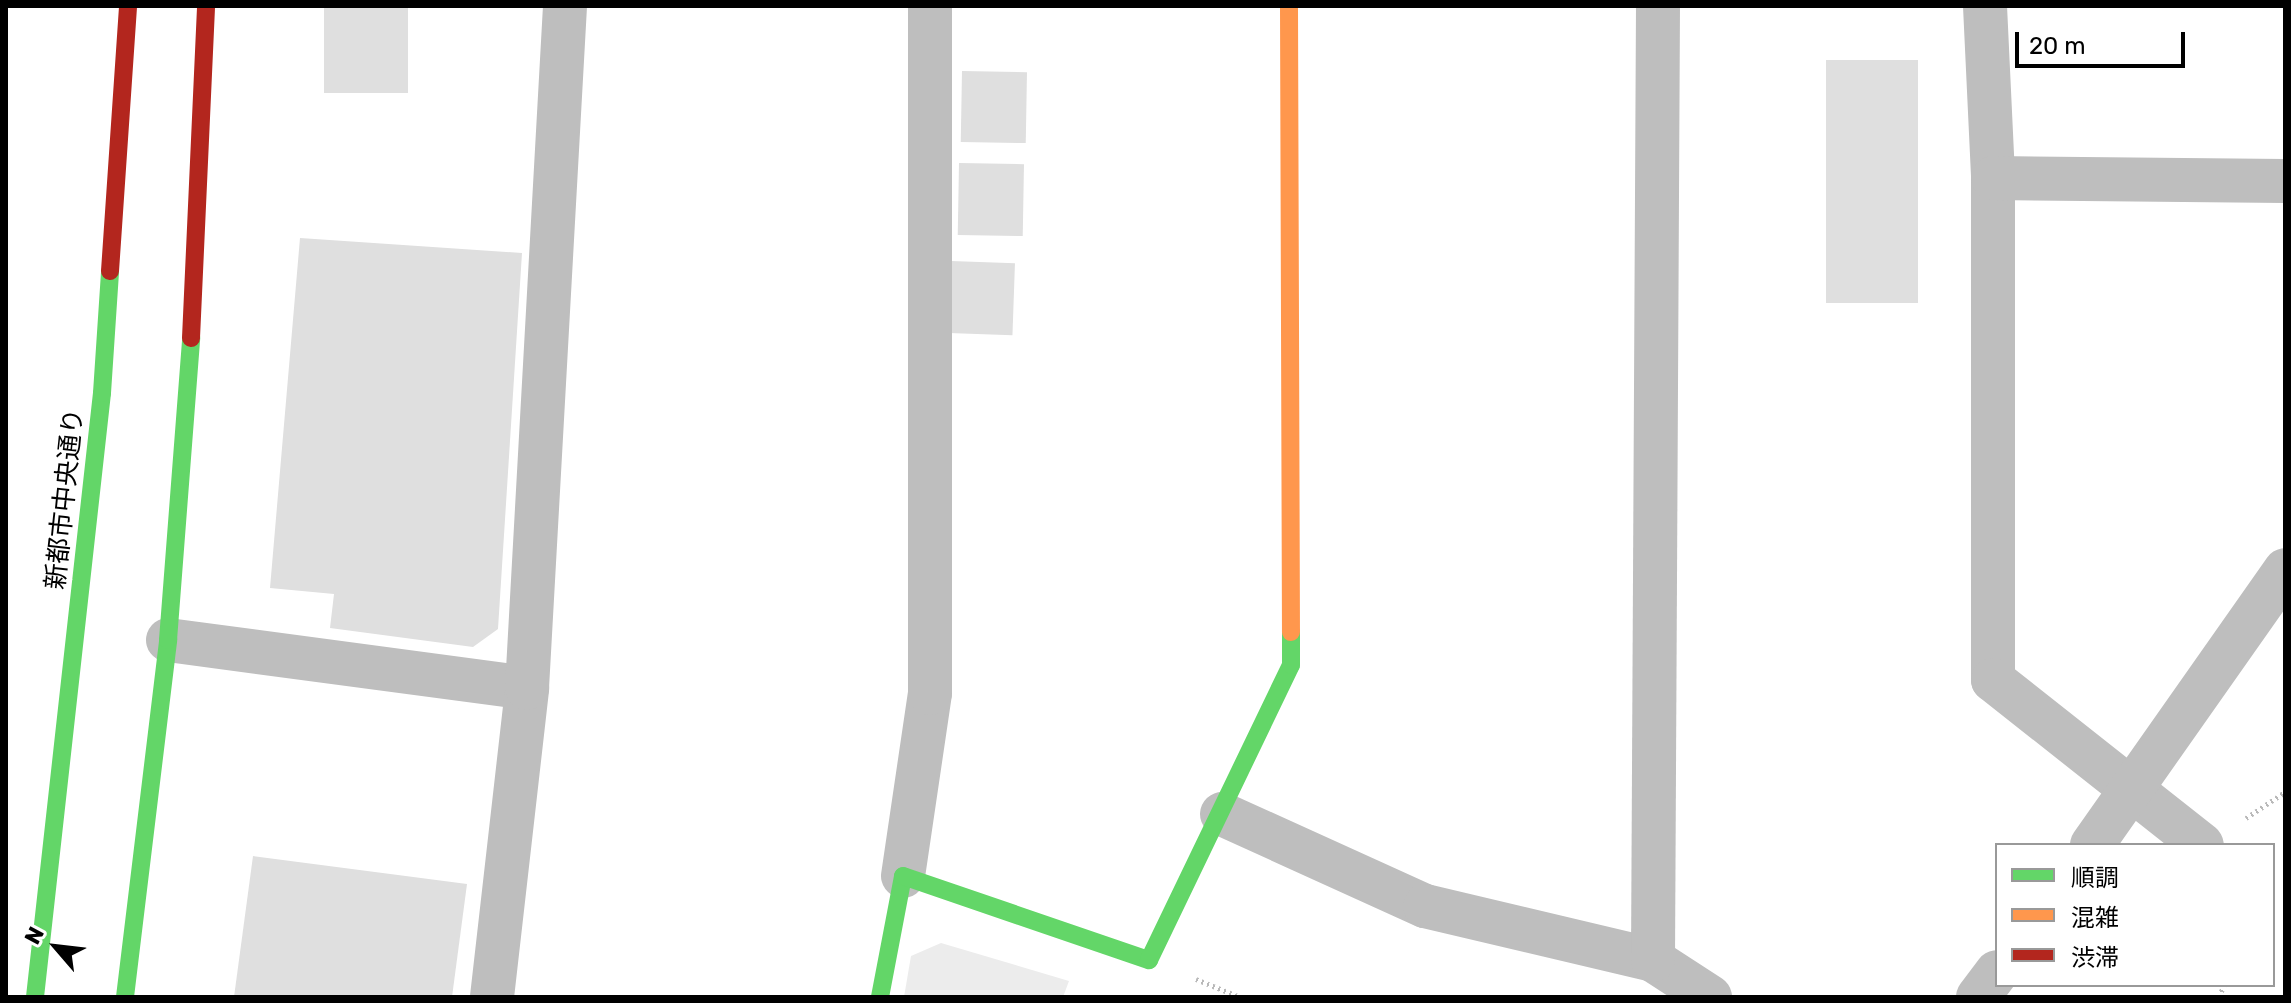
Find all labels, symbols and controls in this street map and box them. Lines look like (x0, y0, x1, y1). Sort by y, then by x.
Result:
scale bar (2019, 16, 2189, 66)
text: 20 m (2029, 32, 2086, 60)
street label: 新都市中央通り (40, 407, 90, 591)
legend (1995, 843, 2275, 987)
text: 順調 (2071, 864, 2119, 892)
text: 混雑 (2071, 904, 2119, 932)
north arrow (16, 907, 96, 987)
text: N (19, 922, 50, 949)
text: 渋滞 (2071, 944, 2119, 972)

